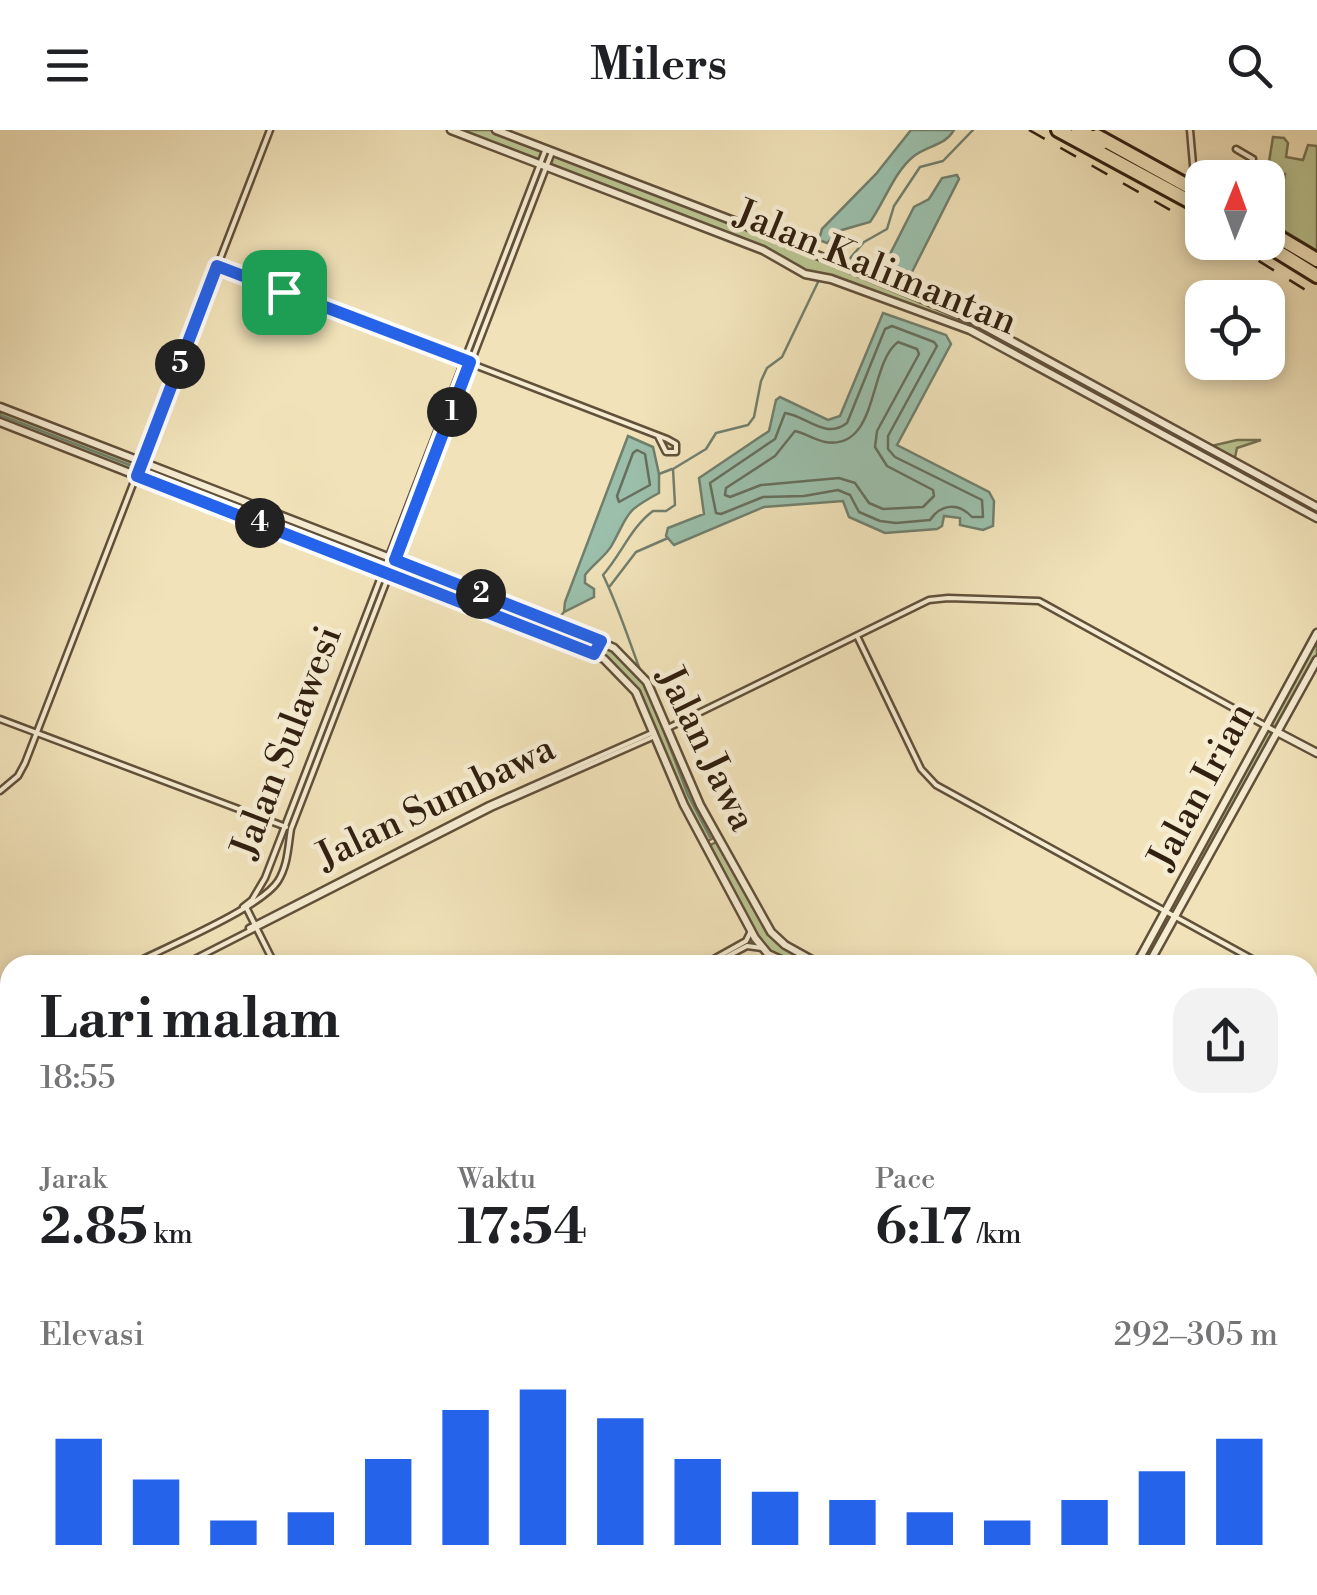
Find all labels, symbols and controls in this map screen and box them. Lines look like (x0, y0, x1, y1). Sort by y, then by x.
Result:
text: Milers (590, 37, 727, 94)
icon: menu (40, 38, 95, 93)
icon: search (1222, 38, 1277, 93)
north arrow (1185, 160, 1285, 260)
map controls (1185, 160, 1285, 380)
street label: Jalan Kalimantan (726, 189, 1024, 346)
pin (242, 250, 327, 335)
icon: arrive (257, 265, 312, 320)
button: locate (1185, 280, 1285, 380)
pin: 5 (155, 339, 205, 389)
text: 5 (171, 346, 189, 381)
pin: 1 (427, 387, 477, 437)
text: 1 (445, 394, 459, 429)
pin: 4 (235, 498, 285, 548)
text: 4 (251, 505, 269, 540)
pin: 2 (456, 569, 506, 619)
text: 2 (472, 576, 490, 611)
street label: Jalan Sulawesi (221, 619, 353, 866)
street label: Jalan Jawa (645, 657, 766, 840)
street label: Jalan Irian (1138, 694, 1266, 879)
street label: Jalan Sumbawa (307, 725, 564, 882)
text: Lari malam (40, 986, 340, 1055)
button: share (1173, 988, 1278, 1093)
text: 18:55 (40, 1058, 115, 1098)
text: Jarak (40, 1162, 107, 1197)
text: Waktu (458, 1162, 536, 1197)
text: Pace (875, 1162, 935, 1197)
text: 2.85 (40, 1197, 148, 1259)
text: 17:54 (458, 1197, 587, 1259)
text: 6:17 (875, 1197, 971, 1259)
text: km (148, 1217, 193, 1252)
text: /km (971, 1217, 1021, 1252)
text: Elevasi (40, 1315, 144, 1355)
text: 292–305 m (1114, 1315, 1278, 1355)

